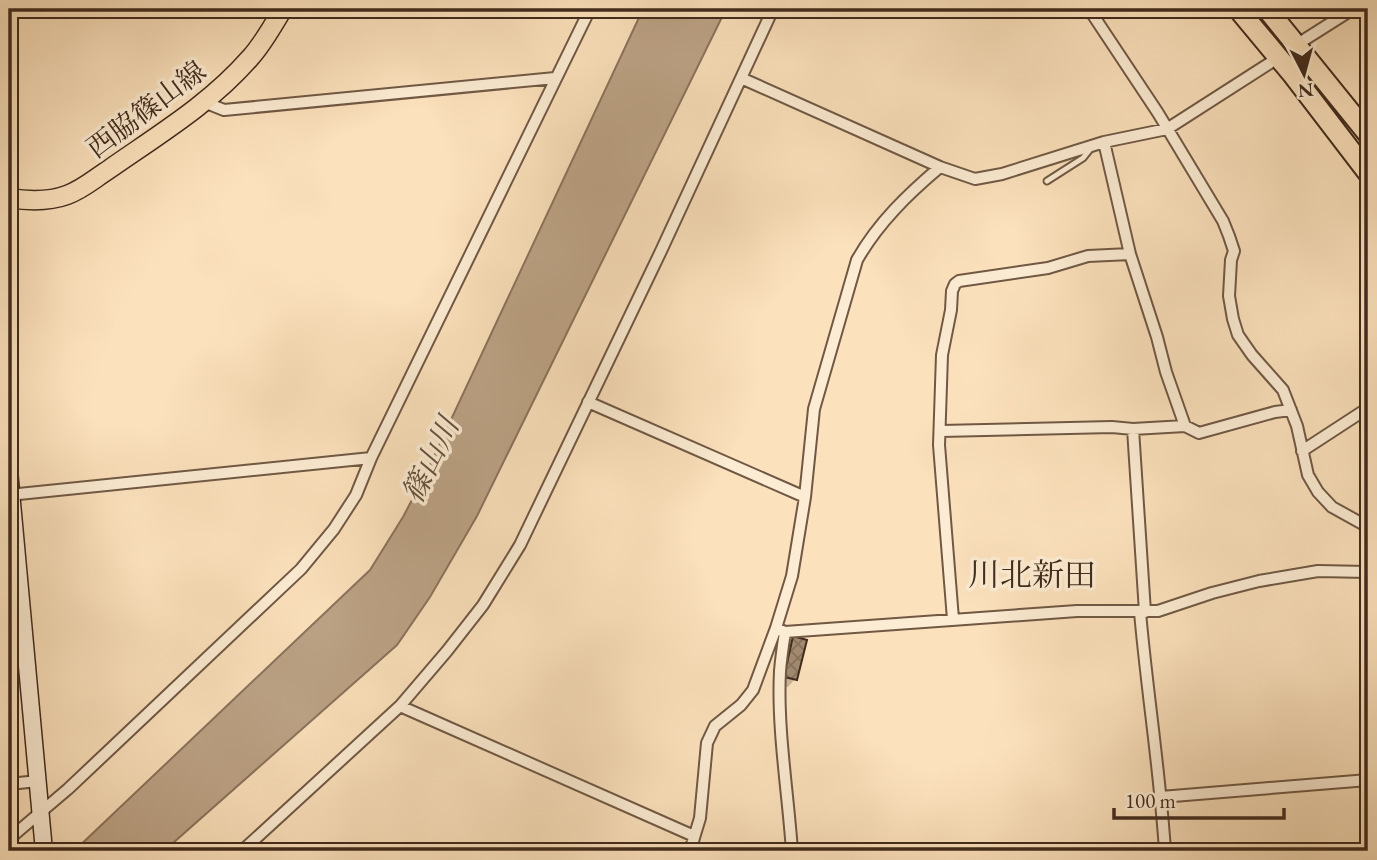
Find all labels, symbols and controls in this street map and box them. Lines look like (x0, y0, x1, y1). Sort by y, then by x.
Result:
north arrow (1268, 38, 1338, 108)
street label: 西脇篠山線 (79, 52, 213, 166)
text: N (1296, 77, 1315, 104)
water label: 篠山川 (393, 408, 469, 509)
district label: 川北新田 (968, 554, 1096, 596)
scale bar (1114, 776, 1284, 820)
text: 100 m (1125, 787, 1176, 814)

